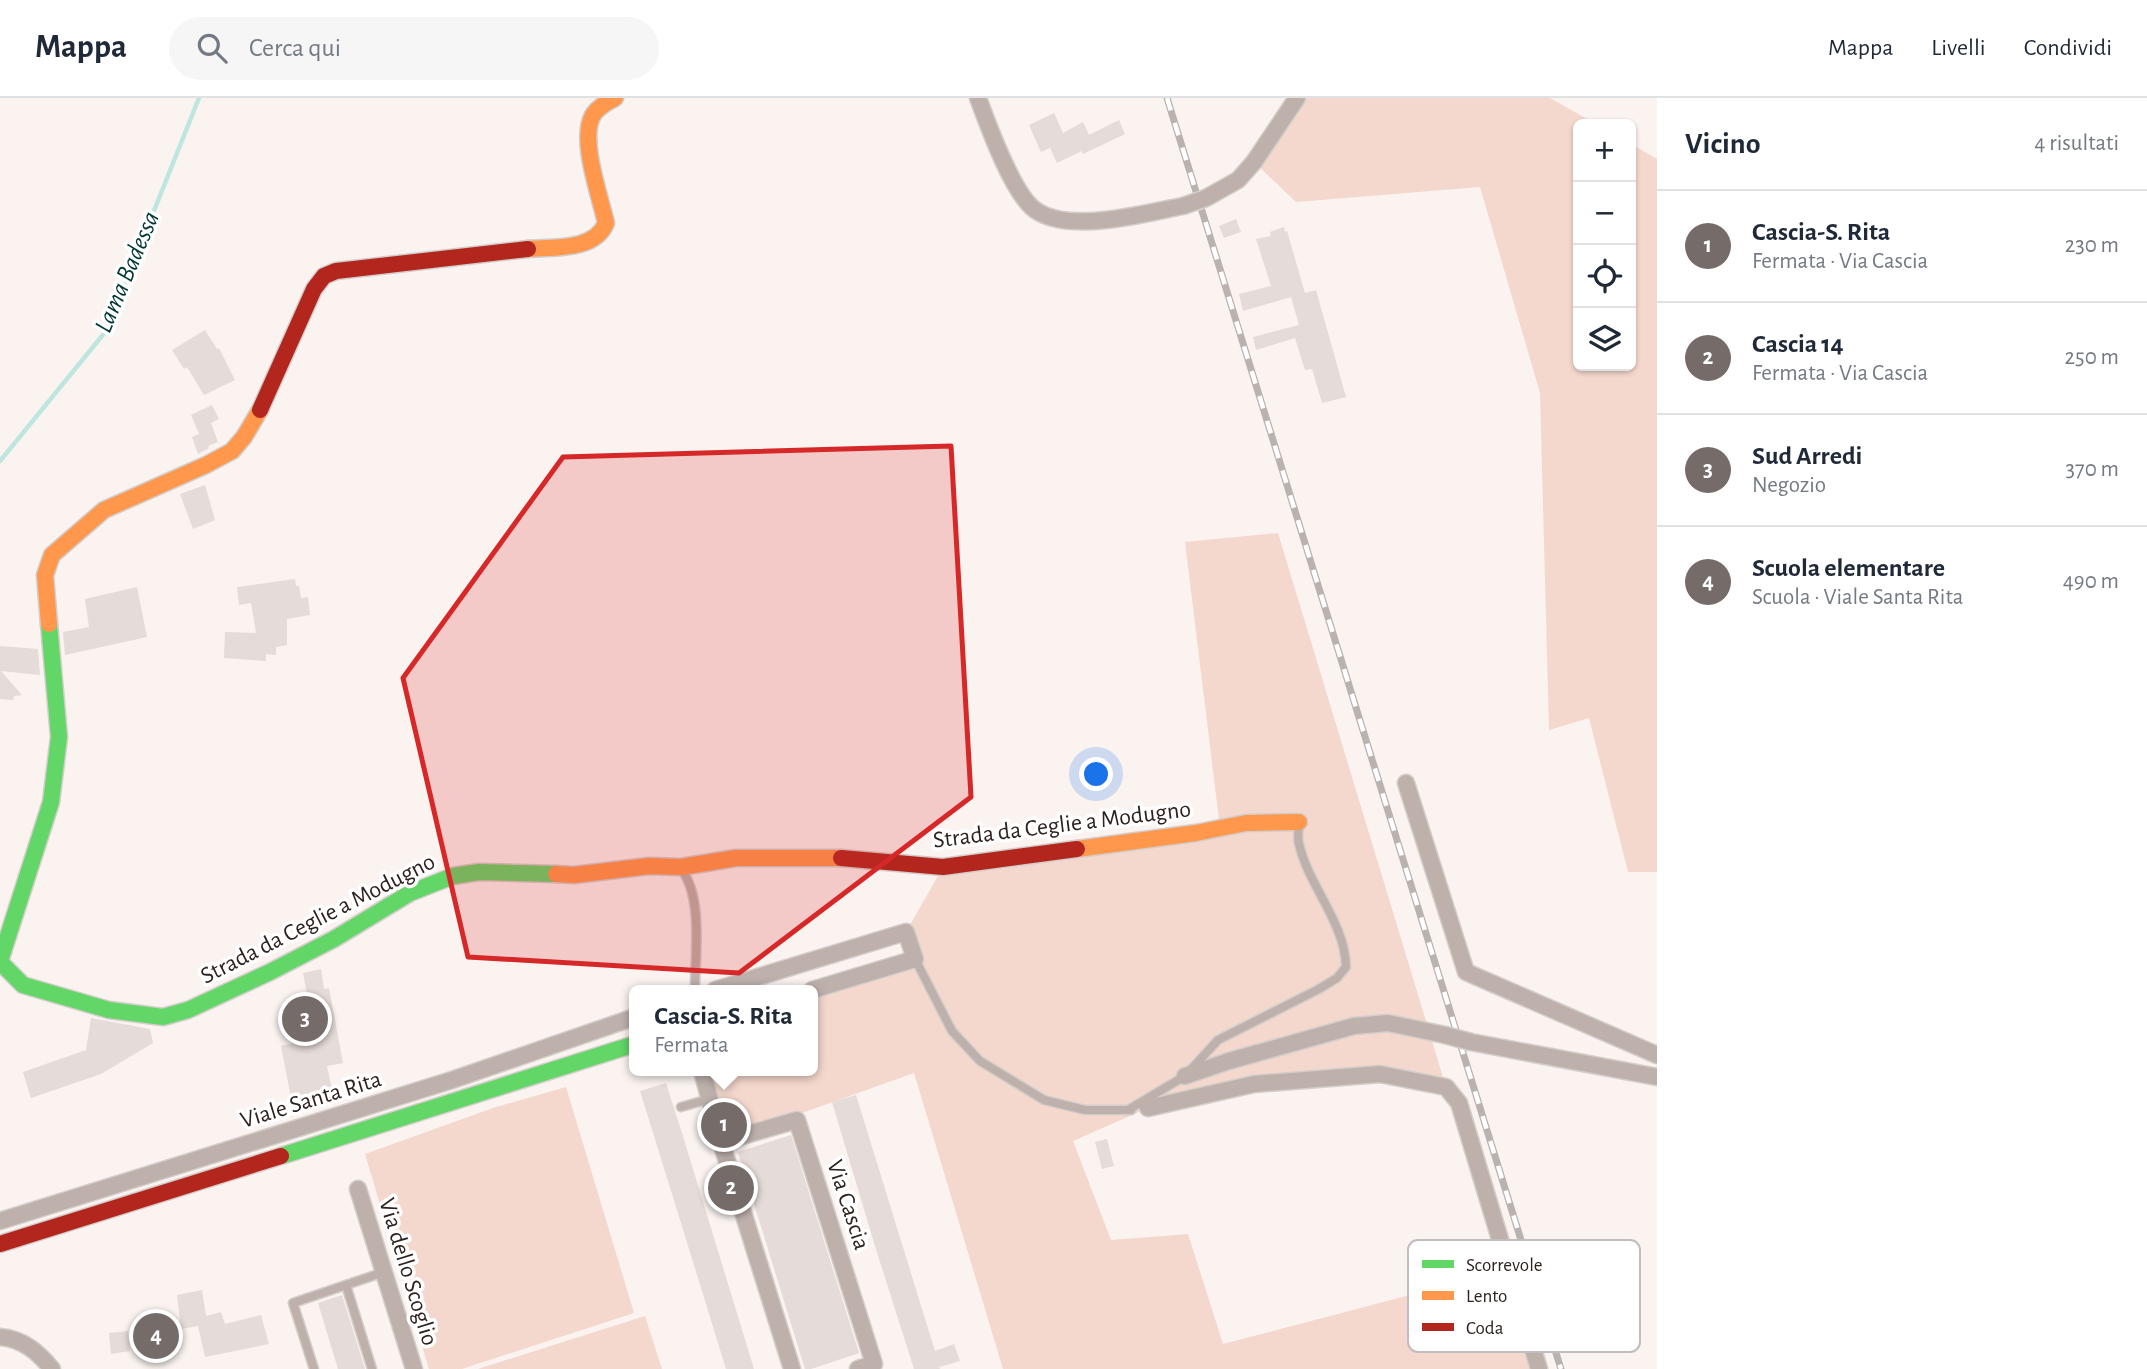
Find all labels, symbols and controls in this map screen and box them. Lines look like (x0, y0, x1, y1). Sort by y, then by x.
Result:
search box (169, 17, 659, 80)
icon: search (193, 29, 231, 67)
text: Mappa (35, 31, 127, 64)
text: Cerca qui (249, 35, 341, 61)
text: Mappa (1828, 36, 1893, 60)
text: Livelli (1931, 36, 1986, 60)
text: Condividi (2024, 36, 2112, 60)
map controls (1573, 119, 1636, 371)
button: + (1573, 119, 1636, 182)
text: Vicino (1685, 129, 1761, 159)
text: 4 risultati (2034, 132, 2119, 155)
button: − (1573, 182, 1636, 245)
water label: Lama Badessa (90, 208, 164, 336)
text: Cascia-S. Rita (1752, 219, 1890, 245)
text: 1 (1704, 234, 1712, 257)
text: 230 m (2065, 234, 2119, 257)
button: locate (1573, 245, 1636, 308)
text: Fermata · Via Cascia (1752, 250, 1928, 273)
button: layers (1573, 308, 1636, 371)
text: Cascia 14 (1752, 331, 1844, 357)
text: 2 (1703, 346, 1713, 369)
text: 250 m (2065, 346, 2119, 369)
text: Fermata · Via Cascia (1752, 362, 1928, 385)
text: Sud Arredi (1752, 443, 1862, 469)
text: 3 (1703, 458, 1713, 481)
text: 370 m (2066, 458, 2119, 481)
text: Negozio (1752, 474, 1826, 497)
text: Scuola elementare (1752, 555, 1945, 581)
text: 4 (1702, 570, 1714, 593)
text: 490 m (2063, 570, 2119, 593)
text: Scuola · Viale Santa Rita (1752, 586, 1963, 609)
your location (1079, 757, 1113, 791)
street label: Strada da Ceglie a Modugno (932, 797, 1192, 853)
street label: Strada da Ceglie a Modugno (197, 849, 439, 989)
popup (629, 985, 818, 1076)
pin: 3 (282, 993, 328, 1045)
text: Cascia-S. Rita (654, 1003, 793, 1029)
text: Fermata (654, 1034, 729, 1057)
street label: Viale Santa Rita (238, 1067, 384, 1133)
pin: 1 (701, 1099, 747, 1151)
street label: Via Cascia (822, 1157, 874, 1253)
pin: 2 (708, 1162, 754, 1214)
street label: Via dello Scoglio (374, 1196, 442, 1348)
legend (1408, 1240, 1640, 1352)
text: Scorrevole (1466, 1256, 1543, 1275)
text: Lento (1466, 1287, 1507, 1306)
pin: 4 (133, 1310, 179, 1362)
text: Coda (1466, 1319, 1504, 1338)

